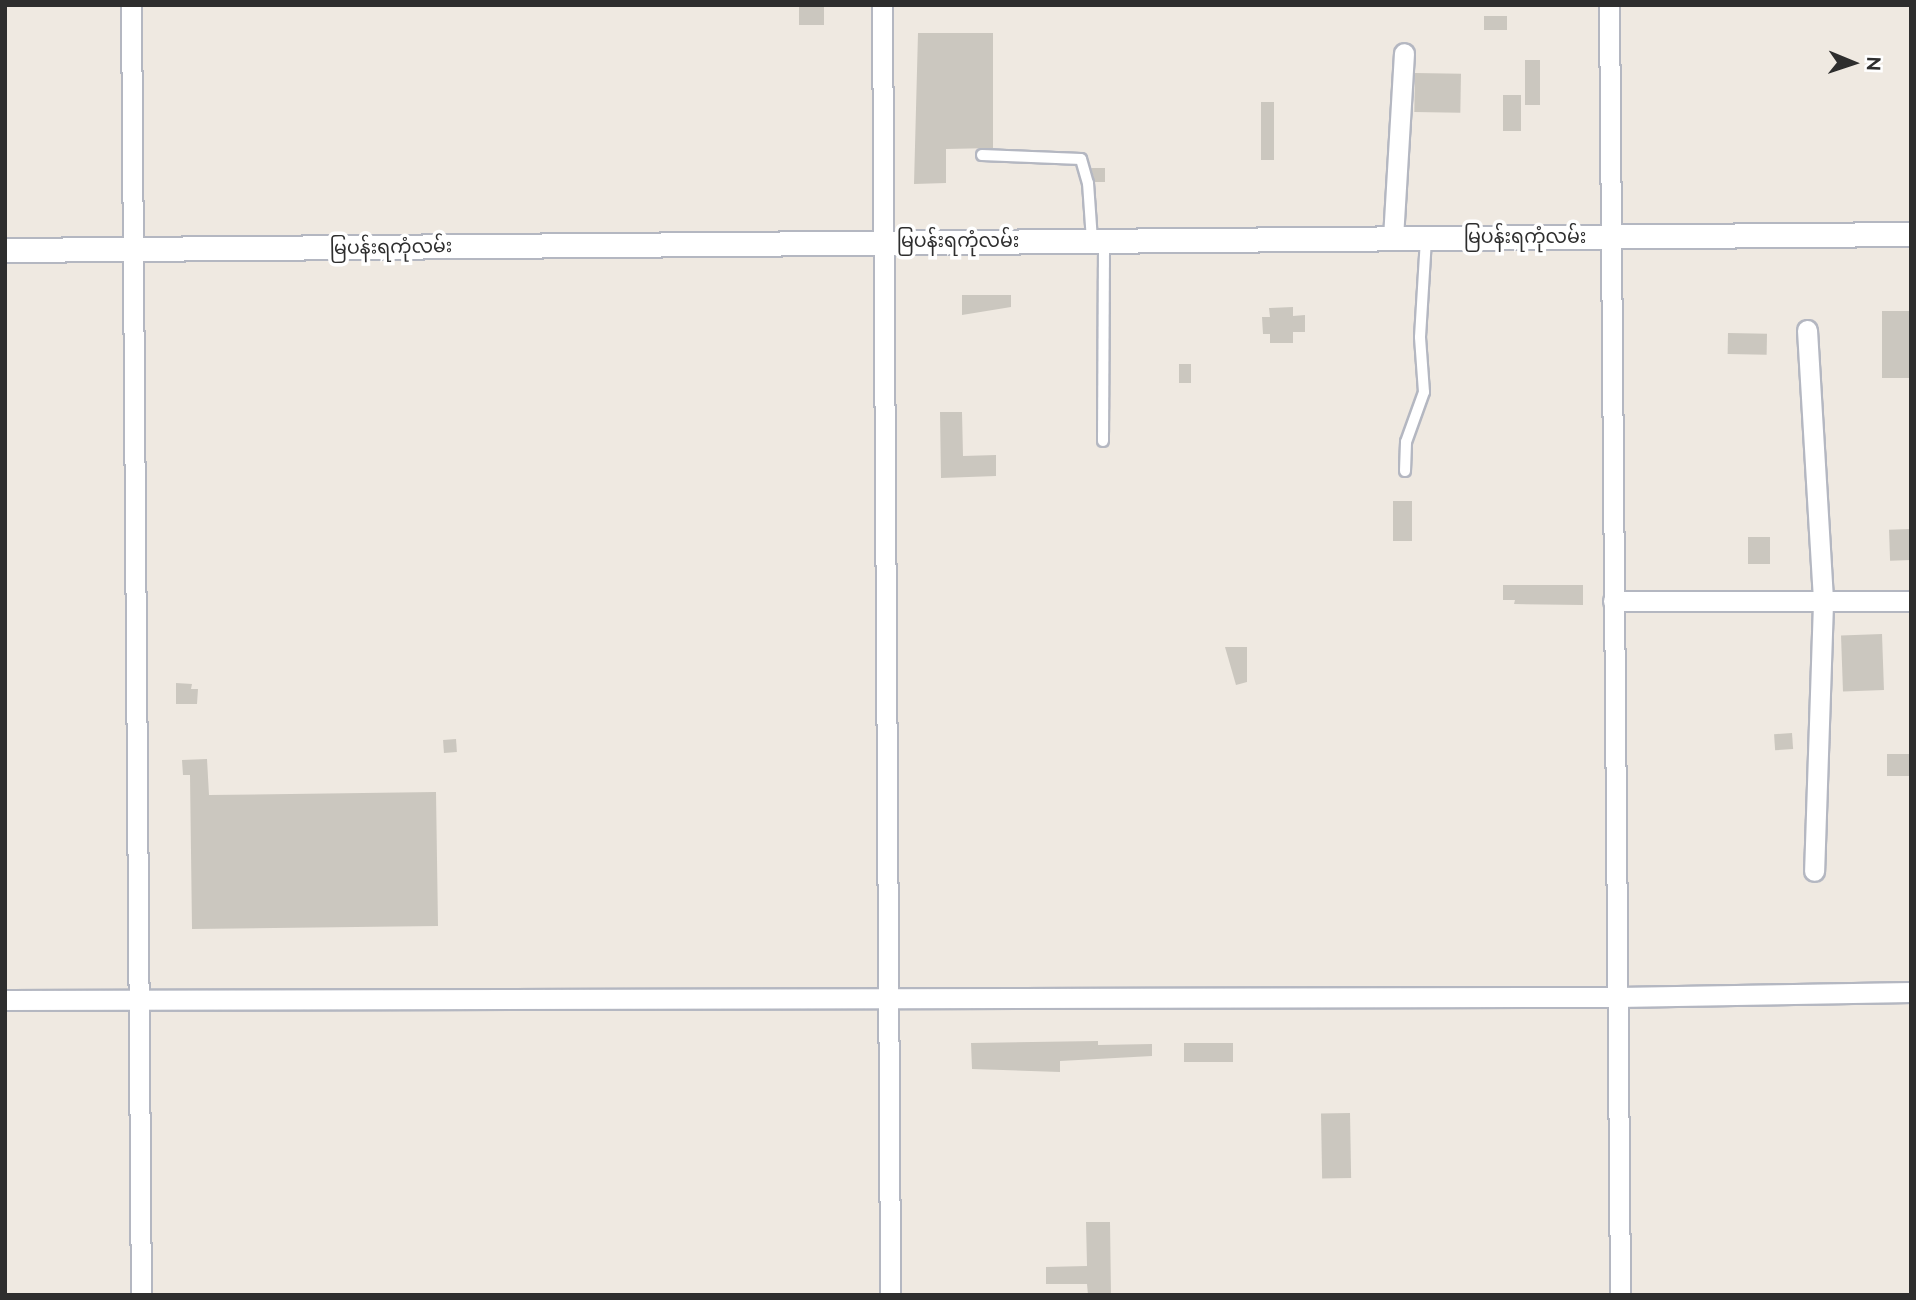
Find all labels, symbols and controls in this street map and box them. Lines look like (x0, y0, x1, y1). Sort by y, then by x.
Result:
north arrow (1818, 28, 1888, 98)
text: N (1863, 56, 1885, 71)
street label: မြပန်းရကုံလမ်း (1464, 226, 1586, 248)
street label: မြပန်းရကုံလမ်း (897, 230, 1019, 252)
street label: မြပန်းရကုံလမ်း (329, 235, 453, 259)

